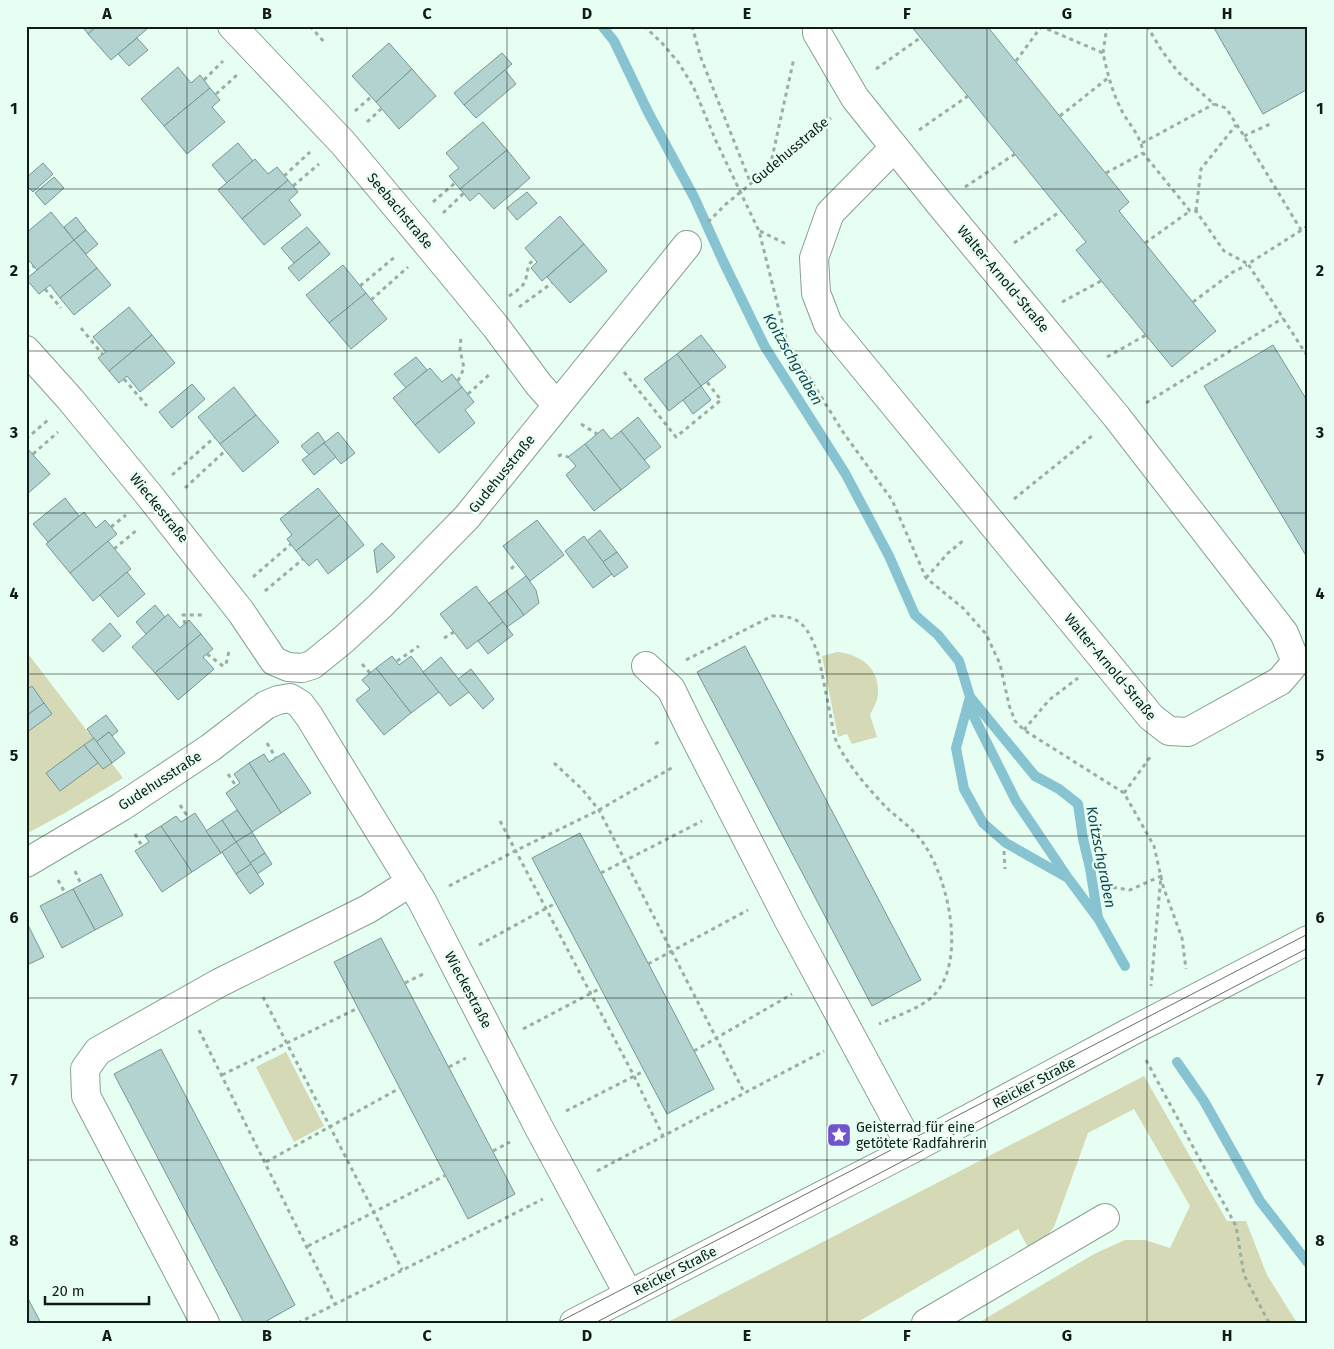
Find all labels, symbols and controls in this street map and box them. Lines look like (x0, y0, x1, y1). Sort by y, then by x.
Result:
text: A (101, 4, 112, 23)
text: B (262, 4, 272, 23)
text: C (422, 4, 432, 23)
text: D (582, 4, 592, 23)
text: E (743, 4, 751, 23)
text: F (903, 4, 911, 23)
text: G (1062, 4, 1072, 23)
text: H (1222, 4, 1232, 23)
text: 1 (10, 99, 18, 118)
text: 1 (1316, 99, 1324, 118)
street label: Gudehusstraße (748, 114, 832, 188)
street label: Seebachstraße (363, 170, 437, 252)
street label: Walter-Arnold-Straße (953, 222, 1053, 336)
text: 2 (10, 261, 18, 280)
text: 2 (1316, 261, 1324, 280)
water label: Koitzschgraben (759, 310, 827, 408)
text: 3 (9, 423, 18, 442)
text: 3 (1315, 423, 1324, 442)
street label: Gudehusstraße (465, 431, 539, 517)
street label: Wieckestraße (126, 470, 192, 546)
text: 4 (9, 584, 19, 603)
text: 4 (1315, 584, 1325, 603)
street label: Walter-Arnold-Straße (1060, 610, 1160, 724)
text: 5 (10, 746, 19, 765)
text: 5 (1316, 746, 1325, 765)
street label: Gudehusstraße (115, 748, 205, 814)
water label: Koitzschgraben (1082, 805, 1120, 909)
text: 6 (9, 908, 19, 927)
text: 6 (1315, 908, 1325, 927)
street label: Wieckestraße (441, 949, 495, 1031)
street label: Reicker Straße (990, 1054, 1078, 1112)
text: 7 (10, 1070, 18, 1089)
text: 7 (1316, 1070, 1324, 1089)
place label: Geisterrad für eine getötete Radfahrerin (856, 1119, 987, 1152)
place icon: Geisterrad für eine getötete Radfahrerin (826, 1122, 852, 1148)
text: 8 (9, 1231, 19, 1250)
text: 8 (1315, 1231, 1325, 1250)
street label: Reicker Straße (630, 1243, 720, 1299)
scale bar (45, 1274, 149, 1306)
text: 20 m (52, 1282, 85, 1300)
text: A (101, 1326, 112, 1345)
text: B (262, 1326, 272, 1345)
text: C (422, 1326, 432, 1345)
text: D (582, 1326, 592, 1345)
text: E (743, 1326, 751, 1345)
text: F (903, 1326, 911, 1345)
text: G (1062, 1326, 1072, 1345)
text: H (1222, 1326, 1232, 1345)

